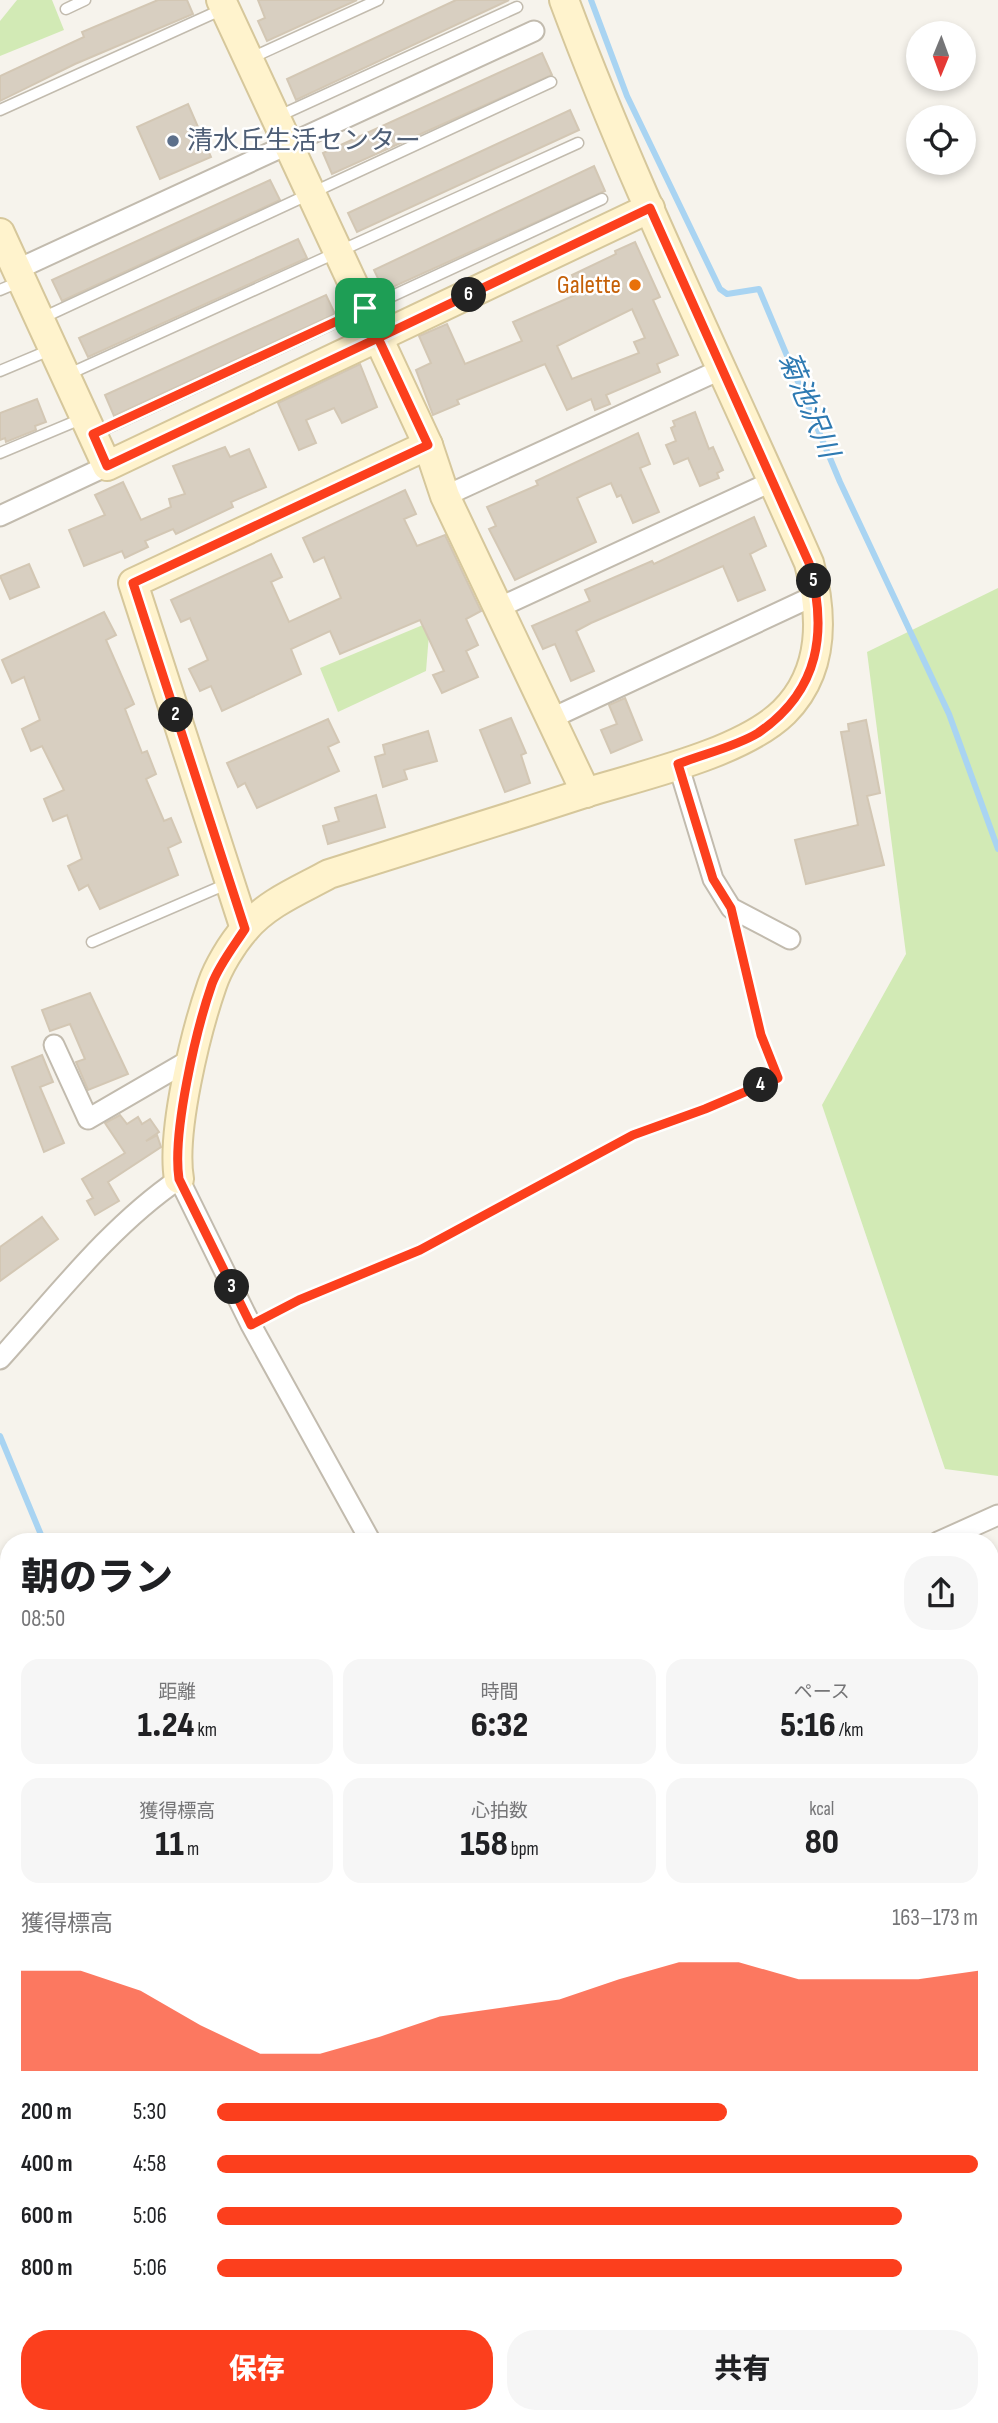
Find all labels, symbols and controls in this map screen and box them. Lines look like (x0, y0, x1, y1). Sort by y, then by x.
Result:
north arrow (906, 21, 976, 91)
map controls (906, 21, 976, 175)
button: locate (906, 105, 976, 175)
place label: 清水丘生活センター (187, 126, 421, 157)
marker: 清水丘生活センター (165, 133, 181, 149)
place label: Galette (557, 270, 621, 301)
marker: Galette (627, 277, 643, 293)
pin (335, 278, 395, 338)
pin: 6 (452, 278, 486, 312)
text: 6 (464, 283, 473, 306)
icon: arrive (346, 289, 384, 327)
water label: 菊池沢川 (771, 347, 846, 466)
pin: 5 (796, 564, 832, 598)
text: 5 (809, 569, 818, 592)
pin: 2 (158, 698, 194, 732)
text: 2 (171, 703, 180, 726)
pin: 4 (744, 1068, 778, 1102)
text: 4 (756, 1073, 765, 1096)
pin: 3 (215, 1270, 250, 1304)
text: 3 (227, 1275, 236, 1298)
text: 朝のラン (21, 1556, 173, 1601)
button: share (904, 1556, 978, 1630)
text: 08:50 (21, 1605, 65, 1633)
text: 距離 (158, 1681, 196, 1704)
text: 時間 (480, 1681, 519, 1704)
text: ペース (794, 1681, 850, 1704)
text: 1.24 (137, 1704, 194, 1747)
text: 6:32 (471, 1704, 528, 1747)
text: 5:16 (780, 1704, 836, 1747)
text: km (194, 1719, 217, 1742)
text: /km (836, 1719, 864, 1742)
text: kcal (809, 1798, 834, 1821)
text: 獲得標高 (139, 1800, 215, 1823)
text: 心拍数 (471, 1800, 528, 1823)
text: 80 (805, 1821, 839, 1864)
text: 11 (155, 1823, 184, 1866)
text: 158 (460, 1823, 508, 1866)
text: m (184, 1838, 199, 1861)
text: bpm (508, 1838, 539, 1861)
text: 163–173 m (892, 1904, 978, 1932)
text: 獲得標高 (21, 1910, 113, 1938)
text: 200 m (21, 2098, 72, 2126)
text: 5:30 (133, 2098, 166, 2126)
text: 400 m (21, 2150, 72, 2178)
text: 4:58 (133, 2150, 166, 2178)
text: 600 m (21, 2202, 73, 2230)
text: 5:06 (133, 2202, 167, 2230)
text: 800 m (21, 2254, 73, 2282)
text: 5:06 (133, 2254, 167, 2282)
button: 保存 (21, 2330, 493, 2410)
button: 共有 (507, 2330, 978, 2410)

